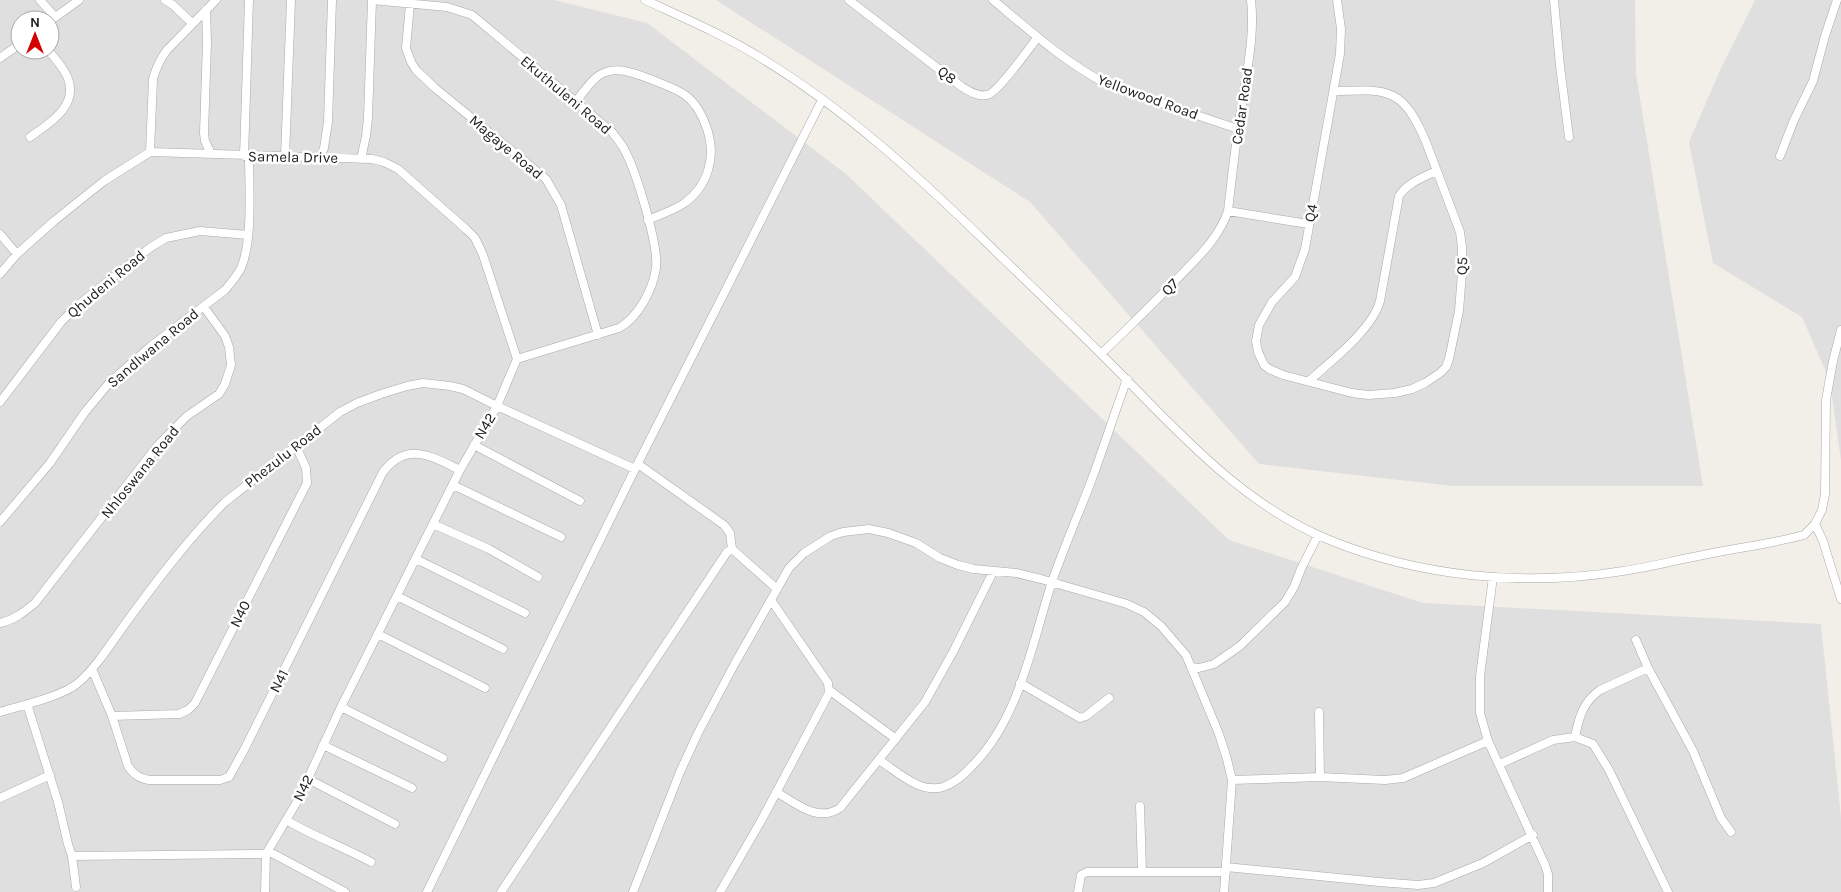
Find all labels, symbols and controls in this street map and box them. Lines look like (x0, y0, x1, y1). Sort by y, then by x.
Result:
north arrow (10, 10, 60, 60)
text: N (30, 14, 40, 31)
street label: Ekuthuleni Road (517, 52, 615, 138)
street label: Q8 (934, 62, 960, 88)
street label: Cedar Road (1228, 66, 1256, 146)
street label: Yellowood Road (1095, 70, 1201, 124)
street label: Magaye Road (466, 111, 546, 183)
street label: Samela Drive (248, 147, 338, 167)
street label: Q4 (1301, 202, 1322, 224)
street label: Qhudeni Road (63, 246, 149, 322)
street label: Q5 (1453, 257, 1471, 275)
street label: Q7 (1158, 275, 1182, 299)
street label: Sandlwana Road (104, 304, 202, 392)
street label: N42 (470, 410, 500, 442)
street label: Phezulu Road (241, 420, 325, 492)
street label: Nhloswana Road (97, 422, 183, 522)
street label: N40 (226, 598, 254, 630)
street label: N41 (266, 666, 292, 696)
street label: N42 (289, 772, 317, 804)

